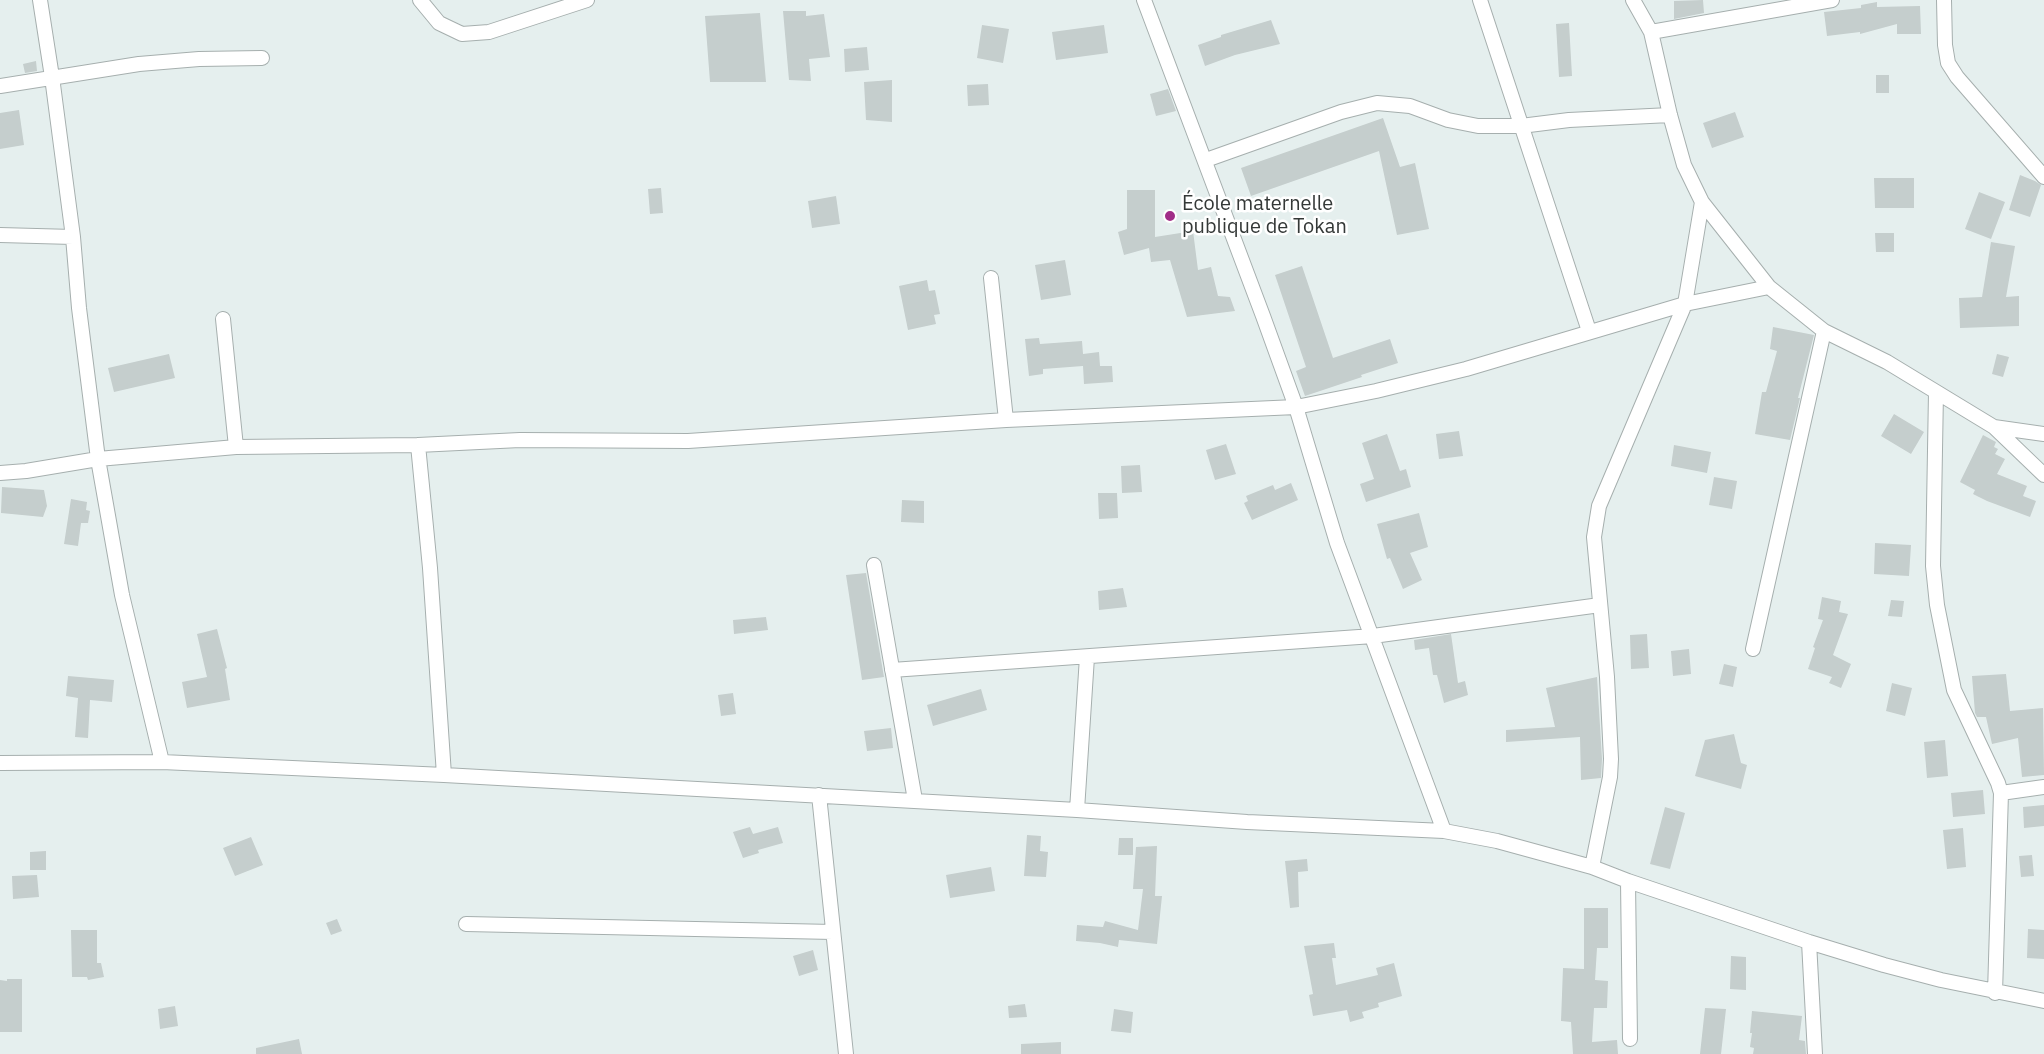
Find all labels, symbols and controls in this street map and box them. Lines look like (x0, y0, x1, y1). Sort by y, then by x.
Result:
place label: École maternelle publique de Tokan (1182, 192, 1347, 239)
marker: École maternelle publique de Tokan (1163, 209, 1177, 223)

